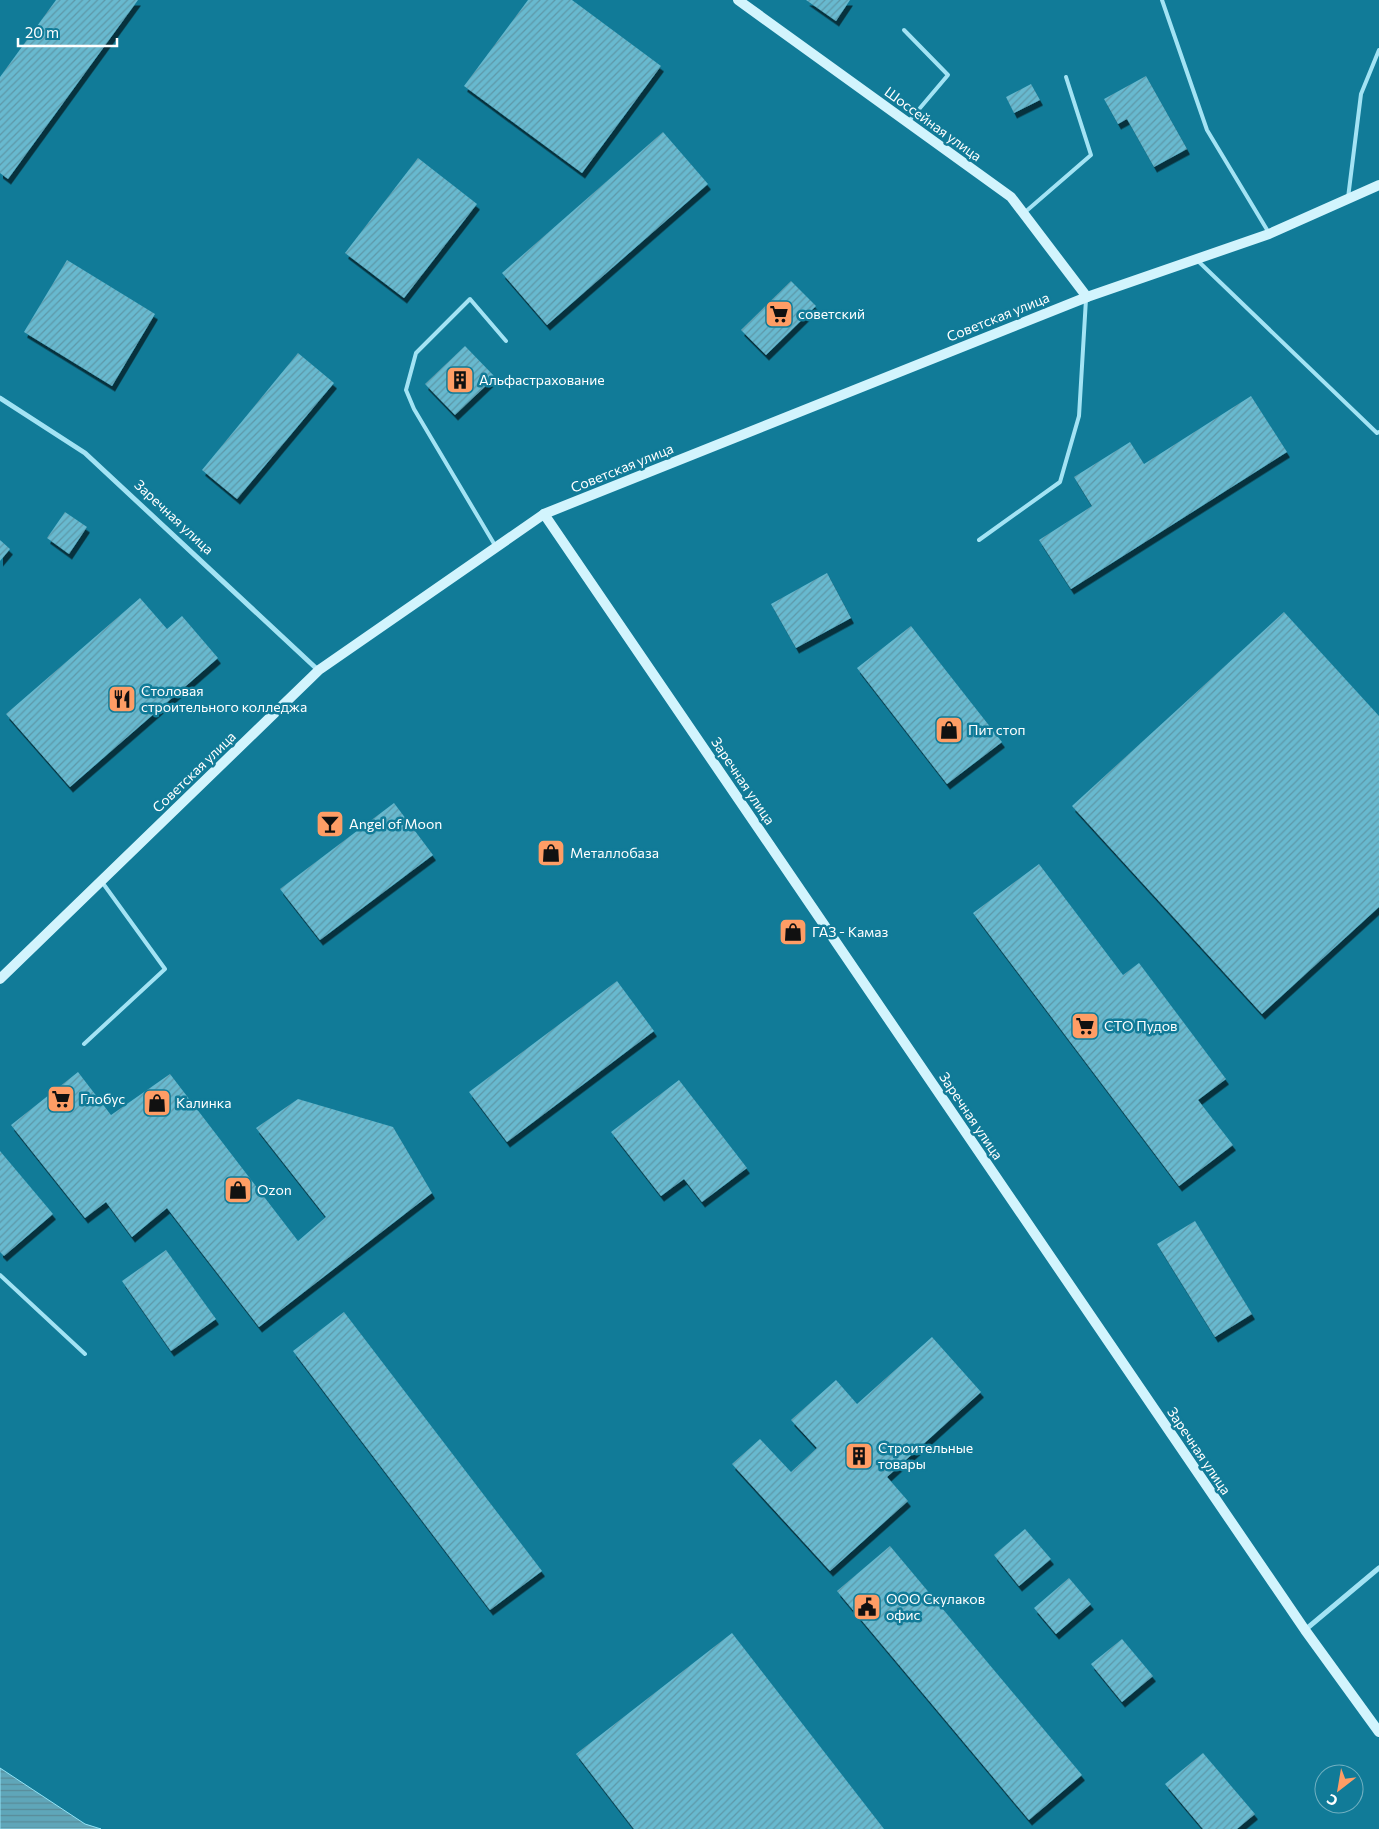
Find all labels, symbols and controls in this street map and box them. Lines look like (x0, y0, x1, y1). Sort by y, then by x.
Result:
scale bar (18, 15, 116, 47)
text: 20 m (25, 23, 59, 41)
street label: Шоссейная улица (881, 83, 985, 165)
street label: Советская улица (944, 288, 1052, 345)
supermarket icon: советский (764, 299, 794, 329)
place label: советский (798, 305, 865, 322)
building icon: Альфастрахование (445, 365, 475, 395)
place label: Альфастрахование (479, 371, 605, 388)
street label: Советская улица (568, 439, 676, 496)
street label: Заречная улица (131, 476, 217, 558)
place label: Столовая строительного колледжа (141, 682, 307, 715)
restaurant icon: Столовая строительного колледжа (107, 684, 137, 714)
shop icon: Пит стоп (934, 715, 964, 745)
place label: Пит стоп (968, 721, 1026, 738)
street label: Советская улица (148, 728, 239, 816)
street label: Заречная улица (708, 734, 779, 828)
bar icon: Angel of Moon (315, 809, 345, 839)
place label: Angel of Moon (349, 815, 442, 832)
shop icon: Металлобаза (536, 838, 566, 868)
place label: Металлобаза (570, 844, 659, 861)
shop icon: ГАЗ - Камаз (778, 917, 808, 947)
place label: ГАЗ - Камаз (812, 923, 889, 940)
supermarket icon: СТО Пудов (1070, 1011, 1100, 1041)
place label: СТО Пудов (1104, 1017, 1177, 1034)
street label: Заречная улица (936, 1069, 1007, 1163)
supermarket icon: Глобус (46, 1084, 76, 1114)
shop icon: Калинка (142, 1088, 172, 1118)
place label: Глобус (80, 1090, 125, 1107)
place label: Калинка (176, 1094, 232, 1111)
shop icon: Ozon (223, 1175, 253, 1205)
place label: Ozon (257, 1181, 292, 1198)
street label: Заречная улица (1164, 1404, 1235, 1498)
place label: Строительные товары (878, 1439, 973, 1472)
building icon: Строительные товары (844, 1441, 874, 1471)
place label: ООО Скулаков офис (886, 1590, 985, 1623)
public building icon: ООО Скулаков офис (852, 1592, 882, 1622)
north arrow (1314, 1764, 1364, 1814)
text: С (1324, 1791, 1341, 1810)

